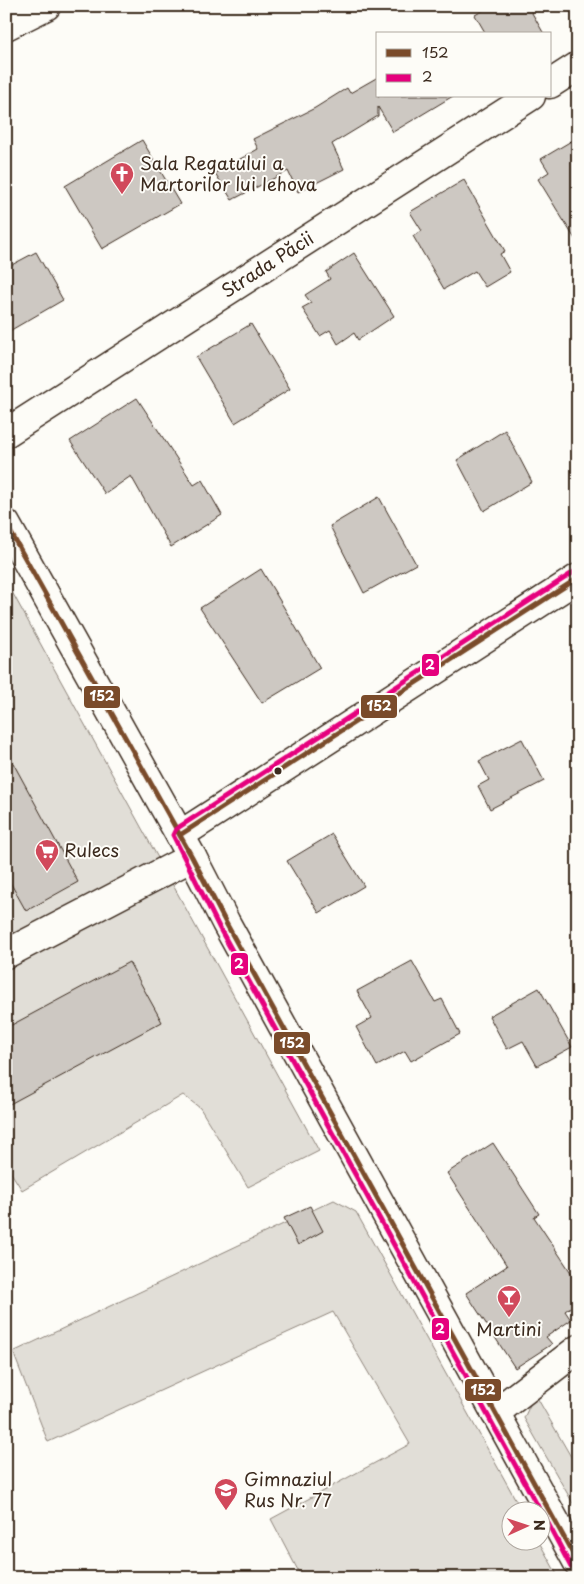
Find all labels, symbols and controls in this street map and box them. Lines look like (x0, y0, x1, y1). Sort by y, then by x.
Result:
legend (376, 32, 552, 98)
text: 152 (422, 40, 449, 63)
text: 2 (422, 64, 433, 87)
place label: Sala Regatului a Martorilor lui Iehova (140, 149, 317, 197)
church icon: Sala Regatului a Martorilor lui Iehova (109, 161, 135, 195)
street label: Strada Păcii (215, 224, 319, 304)
line badge: 2 (421, 653, 440, 677)
text: 2 (425, 654, 435, 675)
line badge: 152 (83, 685, 121, 709)
text: 152 (90, 685, 115, 706)
line badge: 152 (360, 694, 398, 719)
text: 152 (367, 695, 392, 716)
unlabelled marker (273, 766, 283, 776)
place label: Rulecs (64, 836, 119, 863)
supermarket icon: Rulecs (34, 838, 60, 872)
line badge: 2 (230, 952, 249, 976)
text: 2 (234, 953, 244, 974)
line badge: 152 (273, 1031, 311, 1055)
text: 152 (280, 1032, 305, 1053)
bar icon: Martini (496, 1284, 522, 1318)
place label: Martini (476, 1315, 542, 1342)
line badge: 2 (431, 1317, 450, 1341)
text: 2 (435, 1318, 445, 1339)
line badge: 152 (464, 1378, 502, 1402)
text: 152 (471, 1379, 496, 1400)
place label: Gimnaziul Rus Nr. 77 (244, 1465, 332, 1513)
school or university icon: Gimnaziul Rus Nr. 77 (213, 1477, 239, 1511)
north arrow (502, 1502, 552, 1552)
text: N (529, 1519, 550, 1531)

